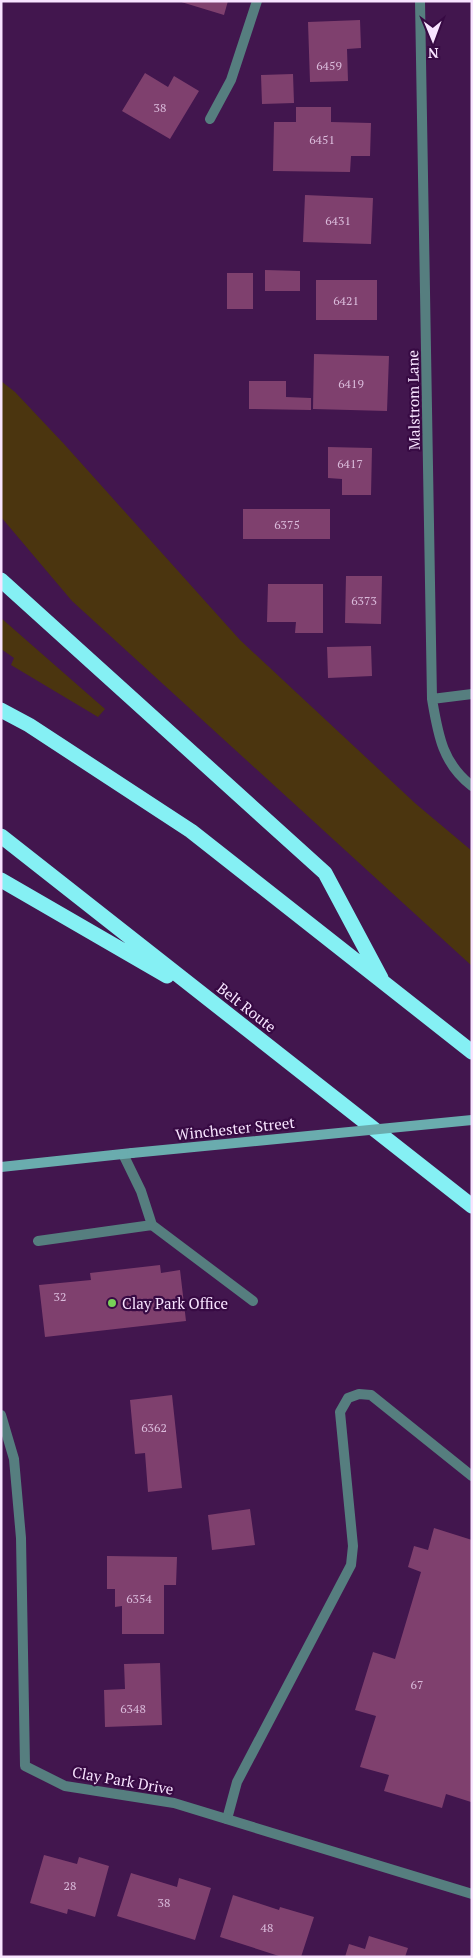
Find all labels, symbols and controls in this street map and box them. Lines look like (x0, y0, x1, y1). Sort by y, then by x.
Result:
north arrow (408, 15, 458, 65)
text: N (427, 44, 439, 63)
house number: 6459 (316, 58, 342, 73)
house number: 38 (154, 100, 166, 115)
house number: 6451 (309, 132, 335, 147)
house number: 6431 (325, 213, 351, 228)
house number: 6421 (333, 293, 359, 308)
street label: Malstrom Lane (402, 350, 424, 450)
house number: 6419 (338, 376, 364, 391)
house number: 6417 (337, 456, 363, 471)
house number: 6375 (274, 517, 300, 532)
house number: 6373 (351, 593, 377, 608)
street label: Belt Route (213, 978, 281, 1036)
street label: Winchester Street (174, 1112, 296, 1144)
house number: 32 (54, 1289, 66, 1304)
place label: Clay Park Office (122, 1293, 228, 1313)
marker: Clay Park Office (106, 1297, 118, 1309)
house number: 6362 (141, 1420, 167, 1435)
house number: 6354 (126, 1591, 152, 1606)
house number: 67 (411, 1677, 423, 1692)
house number: 6348 (120, 1701, 146, 1716)
street label: Clay Park Drive (71, 1761, 175, 1799)
house number: 28 (64, 1878, 76, 1893)
house number: 38 (158, 1895, 170, 1910)
house number: 48 (261, 1920, 273, 1935)

